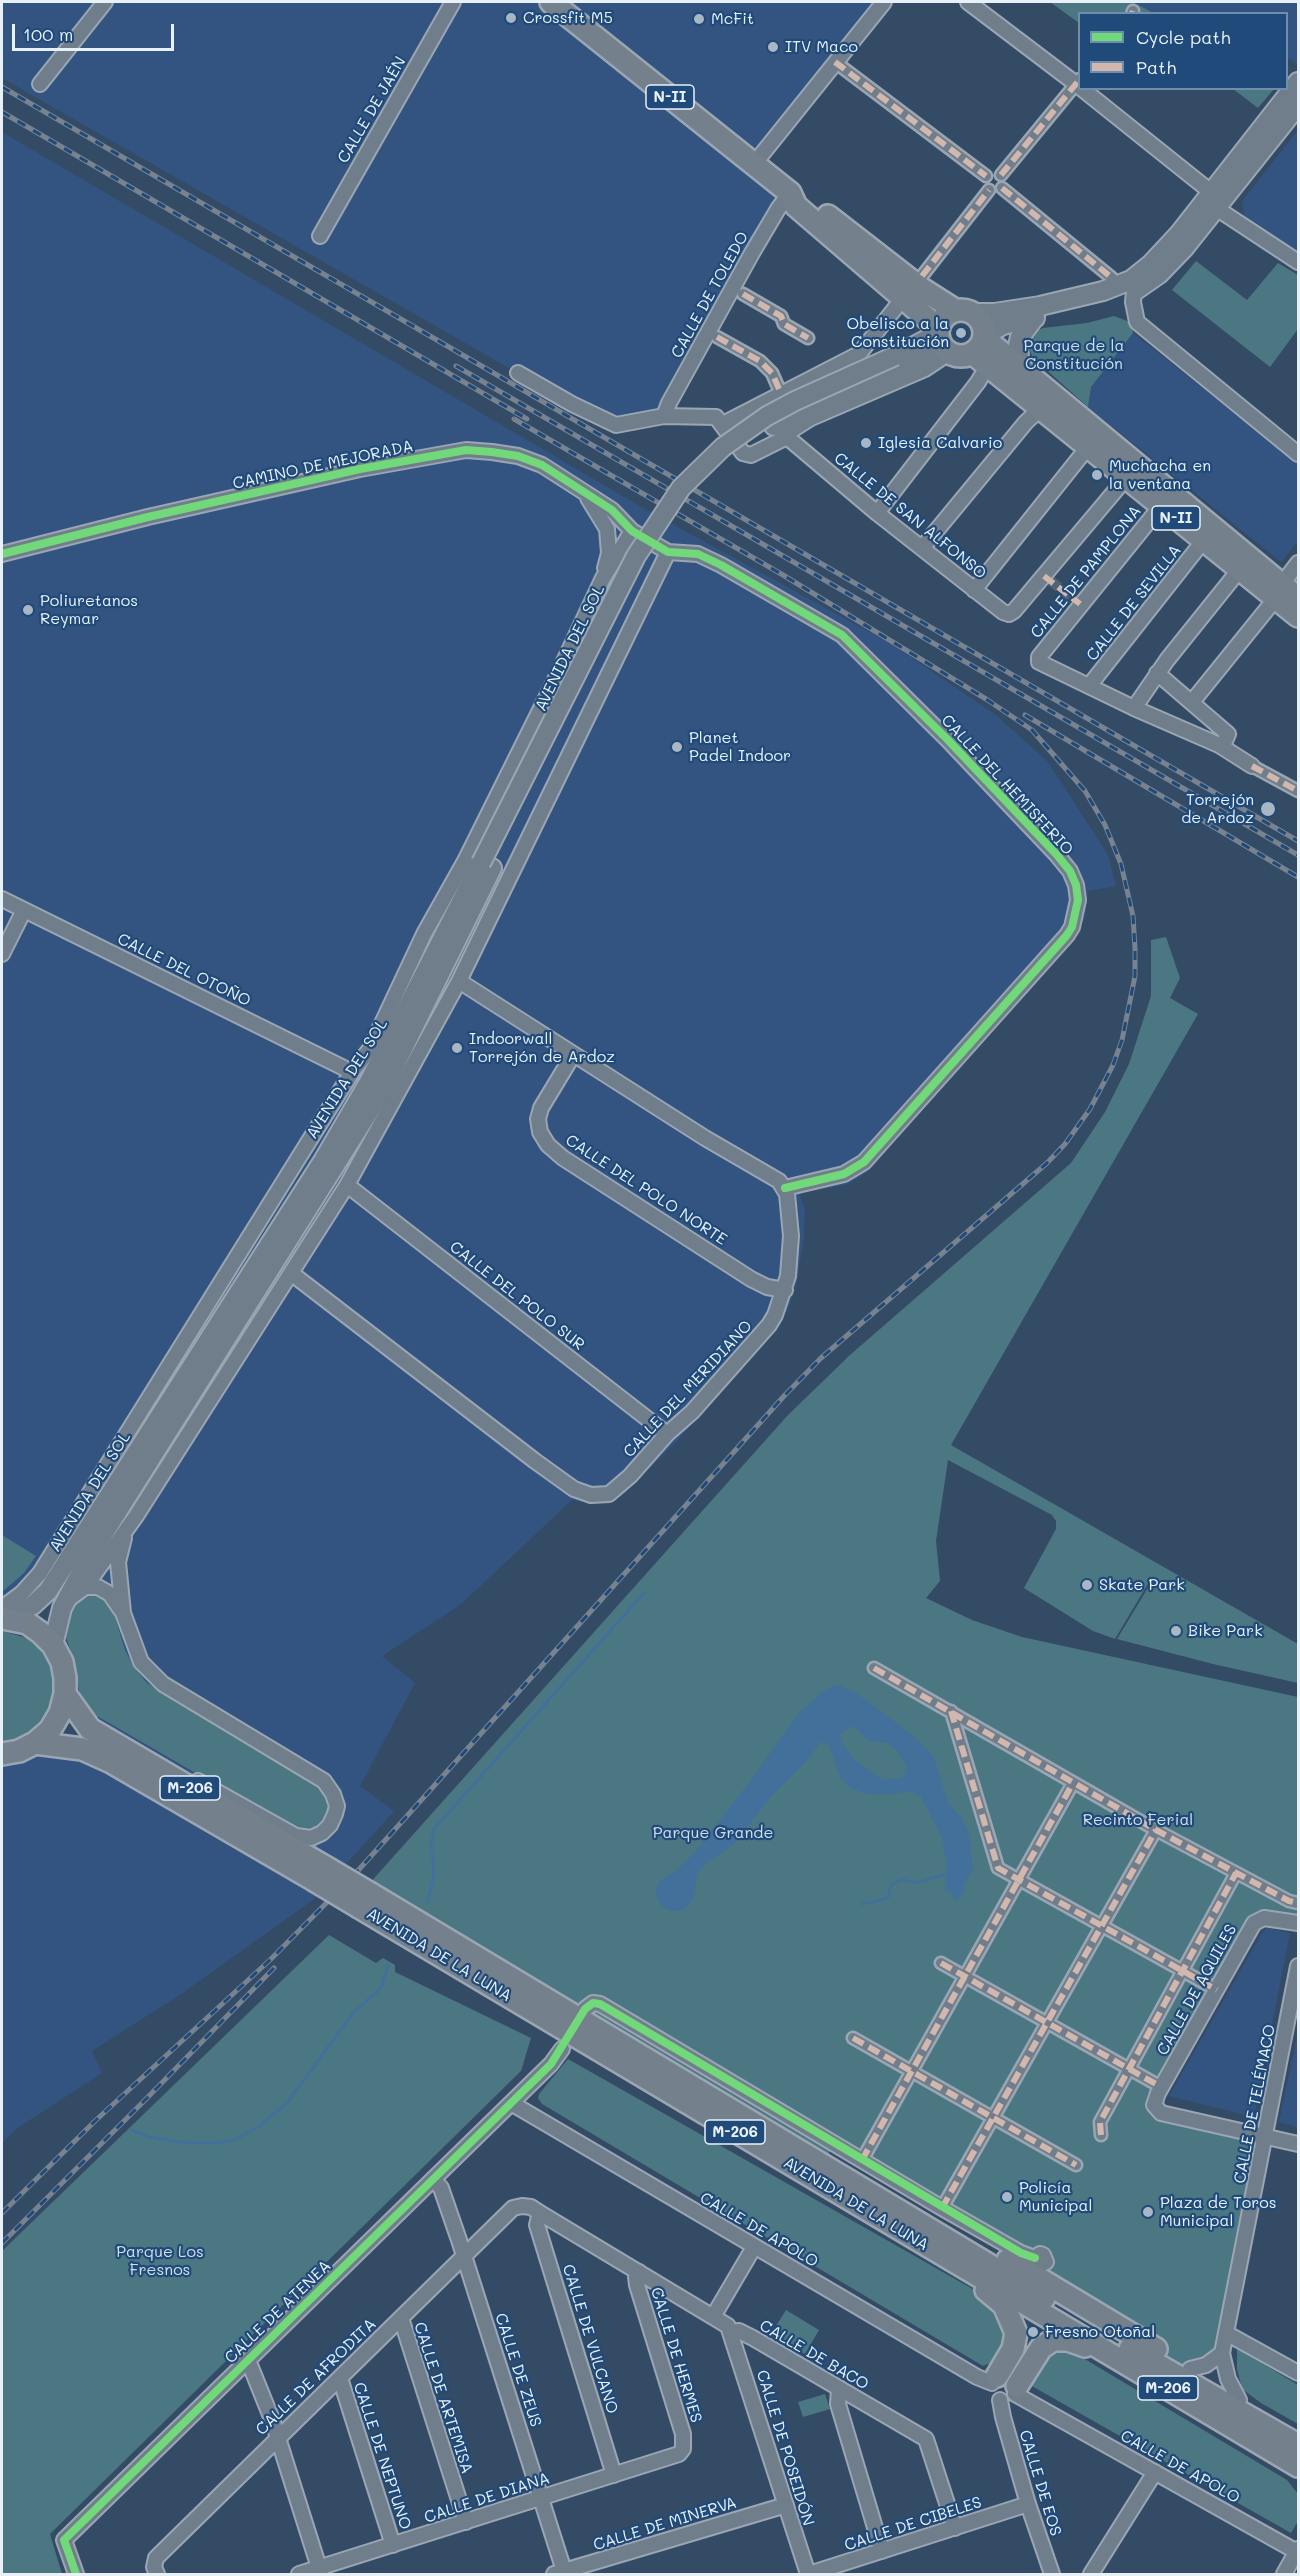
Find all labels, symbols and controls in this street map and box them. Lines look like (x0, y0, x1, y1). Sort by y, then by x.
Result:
place label: Crossfit M5 (523, 8, 613, 28)
place label: McFit (711, 9, 754, 29)
marker: Crossfit M5 (504, 11, 518, 25)
scale bar (15, 12, 177, 50)
marker: McFit (692, 12, 706, 26)
legend (1078, 12, 1288, 90)
text: 100 m (23, 22, 73, 46)
text: Cycle path (1136, 25, 1231, 49)
place label: ITV Maco (785, 37, 858, 57)
marker: ITV Maco (766, 40, 780, 54)
street label: CALLE DE JAÉN (334, 53, 410, 167)
text: Path (1136, 55, 1176, 79)
road number: N-II (646, 85, 694, 109)
street label: CALLE DE TOLEDO (667, 228, 753, 362)
place label: Obelisco a la Constitución (846, 314, 949, 352)
marker: Obelisco a la Constitución (954, 326, 968, 340)
park label: Parque de la Constitución (1024, 336, 1124, 374)
place label: Iglesia Calvario (878, 433, 1002, 453)
street label: CAMINO DE MEJORADA (231, 436, 415, 494)
marker: Iglesia Calvario (859, 436, 873, 450)
street label: CALLE DE SAN ALFONSO (830, 449, 990, 583)
place label: Muchacha en la ventana (1109, 456, 1211, 494)
marker: Muchacha en la ventana (1090, 468, 1104, 482)
street label: CALLE DE PAMPLONA (1027, 502, 1145, 642)
road number: N-II (1152, 506, 1200, 530)
street label: CALLE DE SEVILLA (1083, 541, 1185, 665)
street label: AVENIDA DEL SOL (531, 582, 609, 714)
place label: Poliuretanos Reymar (40, 591, 138, 629)
marker: Poliuretanos Reymar (21, 603, 35, 617)
street label: CALLE DEL HEMISFERIO (937, 711, 1077, 859)
place label: Planet Padel Indoor (689, 728, 791, 766)
marker: Planet Padel Indoor (670, 740, 684, 754)
place label: Torrejón de Ardoz (1181, 790, 1254, 828)
marker: Torrejón de Ardoz (1259, 800, 1277, 818)
street label: CALLE DEL OTOÑO (114, 929, 254, 1011)
street label: AVENIDA DEL SOL (302, 1015, 392, 1143)
place label: Indoorwall Torrejón de Ardoz (469, 1029, 615, 1067)
marker: Indoorwall Torrejón de Ardoz (450, 1041, 464, 1055)
street label: CALLE DEL POLO NORTE (562, 1131, 730, 1249)
street label: CALLE DEL POLO SUR (446, 1237, 588, 1355)
street label: CALLE DEL MERIDIANO (620, 1317, 756, 1461)
street label: AVENIDA DEL SOL (45, 1428, 135, 1556)
place label: Skate Park (1099, 1575, 1185, 1595)
marker: Skate Park (1080, 1578, 1094, 1592)
place label: Bike Park (1188, 1621, 1263, 1641)
marker: Bike Park (1169, 1624, 1183, 1638)
road number: M-206 (160, 1776, 220, 1800)
park label: Recinto Ferial (1083, 1810, 1193, 1830)
park label: Parque Grande (653, 1823, 773, 1843)
street label: AVENIDA DE LA LUNA (363, 1904, 515, 2006)
street label: CALLE DE AQUILES (1153, 1921, 1241, 2059)
street label: CALLE DE TELÉMACO (1230, 2023, 1280, 2185)
road number: M-206 (705, 2120, 765, 2144)
street label: AVENIDA DE LA LUNA (780, 2153, 932, 2255)
place label: Policía Municipal (1019, 2178, 1092, 2216)
street label: CALLE DE APOLO (696, 2188, 822, 2272)
marker: Policía Municipal (1000, 2190, 1014, 2204)
place label: Plaza de Toros Municipal (1160, 2193, 1277, 2231)
marker: Plaza de Toros Municipal (1141, 2205, 1155, 2219)
park label: Parque Los Fresnos (116, 2242, 204, 2280)
street label: CALLE DE ATENEA (221, 2256, 335, 2368)
street label: CALLE DE VULCANO (558, 2262, 622, 2416)
street label: CALLE DE HERMES (646, 2285, 706, 2425)
street label: CALLE DE ZEUS (491, 2311, 545, 2429)
street label: CALLE DE AFRODITA (252, 2315, 380, 2439)
street label: CALLE DE BACO (756, 2316, 872, 2394)
street label: CALLE DE ARTEMISA (409, 2320, 477, 2476)
place label: Fresno Otoñal (1045, 2322, 1155, 2342)
marker: Fresno Otoñal (1026, 2325, 1040, 2339)
street label: CALLE DE POSEIDÓN (752, 2368, 818, 2528)
road number: M-206 (1138, 2376, 1198, 2400)
street label: CALLE DE NEPTUNO (349, 2380, 415, 2532)
street label: CALLE DE APOLO (1117, 2426, 1243, 2508)
street label: CALLE DE EOS (1015, 2428, 1065, 2538)
street label: CALLE DE DIANA (422, 2469, 552, 2527)
street label: CALLE DE MINERVA (591, 2493, 739, 2555)
street label: CALLE DE CIBELES (842, 2493, 984, 2555)

